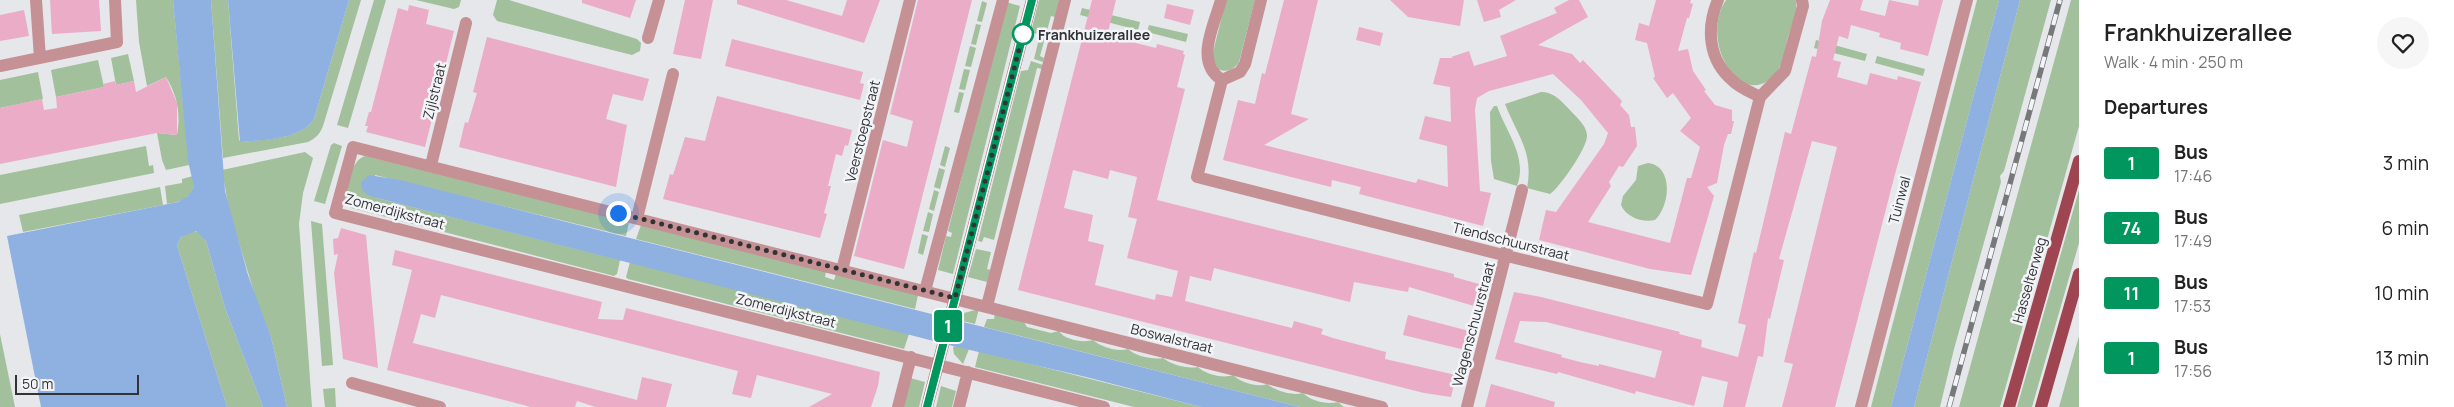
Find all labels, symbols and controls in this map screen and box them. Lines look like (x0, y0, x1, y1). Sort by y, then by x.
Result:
text: Frankhuizerallee (2104, 15, 2292, 48)
button: heart (2377, 17, 2429, 69)
marker: Frankhuizerallee (1012, 23, 1034, 45)
place label: Frankhuizerallee (1038, 25, 1150, 44)
text: Walk · 4 min · 250 m (2104, 51, 2243, 73)
street label: Zijlstraat (418, 60, 450, 121)
street label: Veerstoepstraat (840, 77, 884, 184)
text: Departures (2104, 94, 2208, 120)
text: Bus (2174, 139, 2208, 165)
text: 3 min (2383, 150, 2429, 176)
text: 1 (2128, 151, 2135, 175)
text: 17:46 (2174, 165, 2212, 187)
street label: Tuinwal (1883, 174, 1915, 226)
street label: Zomerdijkstraat (343, 189, 447, 234)
your location (606, 201, 631, 226)
text: Bus (2174, 204, 2208, 230)
text: 6 min (2382, 215, 2429, 241)
text: 74 (2122, 216, 2141, 240)
street label: Tiendschuurstraat (1451, 217, 1572, 265)
text: 17:49 (2174, 230, 2212, 252)
street label: Hasselterweg (2008, 235, 2050, 325)
street label: Wagenschuurstraat (1447, 259, 1499, 389)
text: Bus (2174, 269, 2208, 295)
text: 10 min (2374, 280, 2429, 306)
text: 11 (2124, 281, 2139, 305)
street label: Zomerdijkstraat (734, 288, 838, 332)
text: 17:53 (2174, 295, 2211, 317)
line badge: 1 (932, 310, 964, 342)
text: 1 (944, 314, 952, 338)
street label: Boswalstraat (1129, 319, 1215, 357)
text: Bus (2174, 334, 2208, 360)
text: 13 min (2375, 345, 2429, 371)
text: 1 (2128, 346, 2135, 370)
text: 17:56 (2174, 360, 2212, 382)
scale bar (15, 372, 139, 395)
text: 50 m (22, 374, 53, 393)

